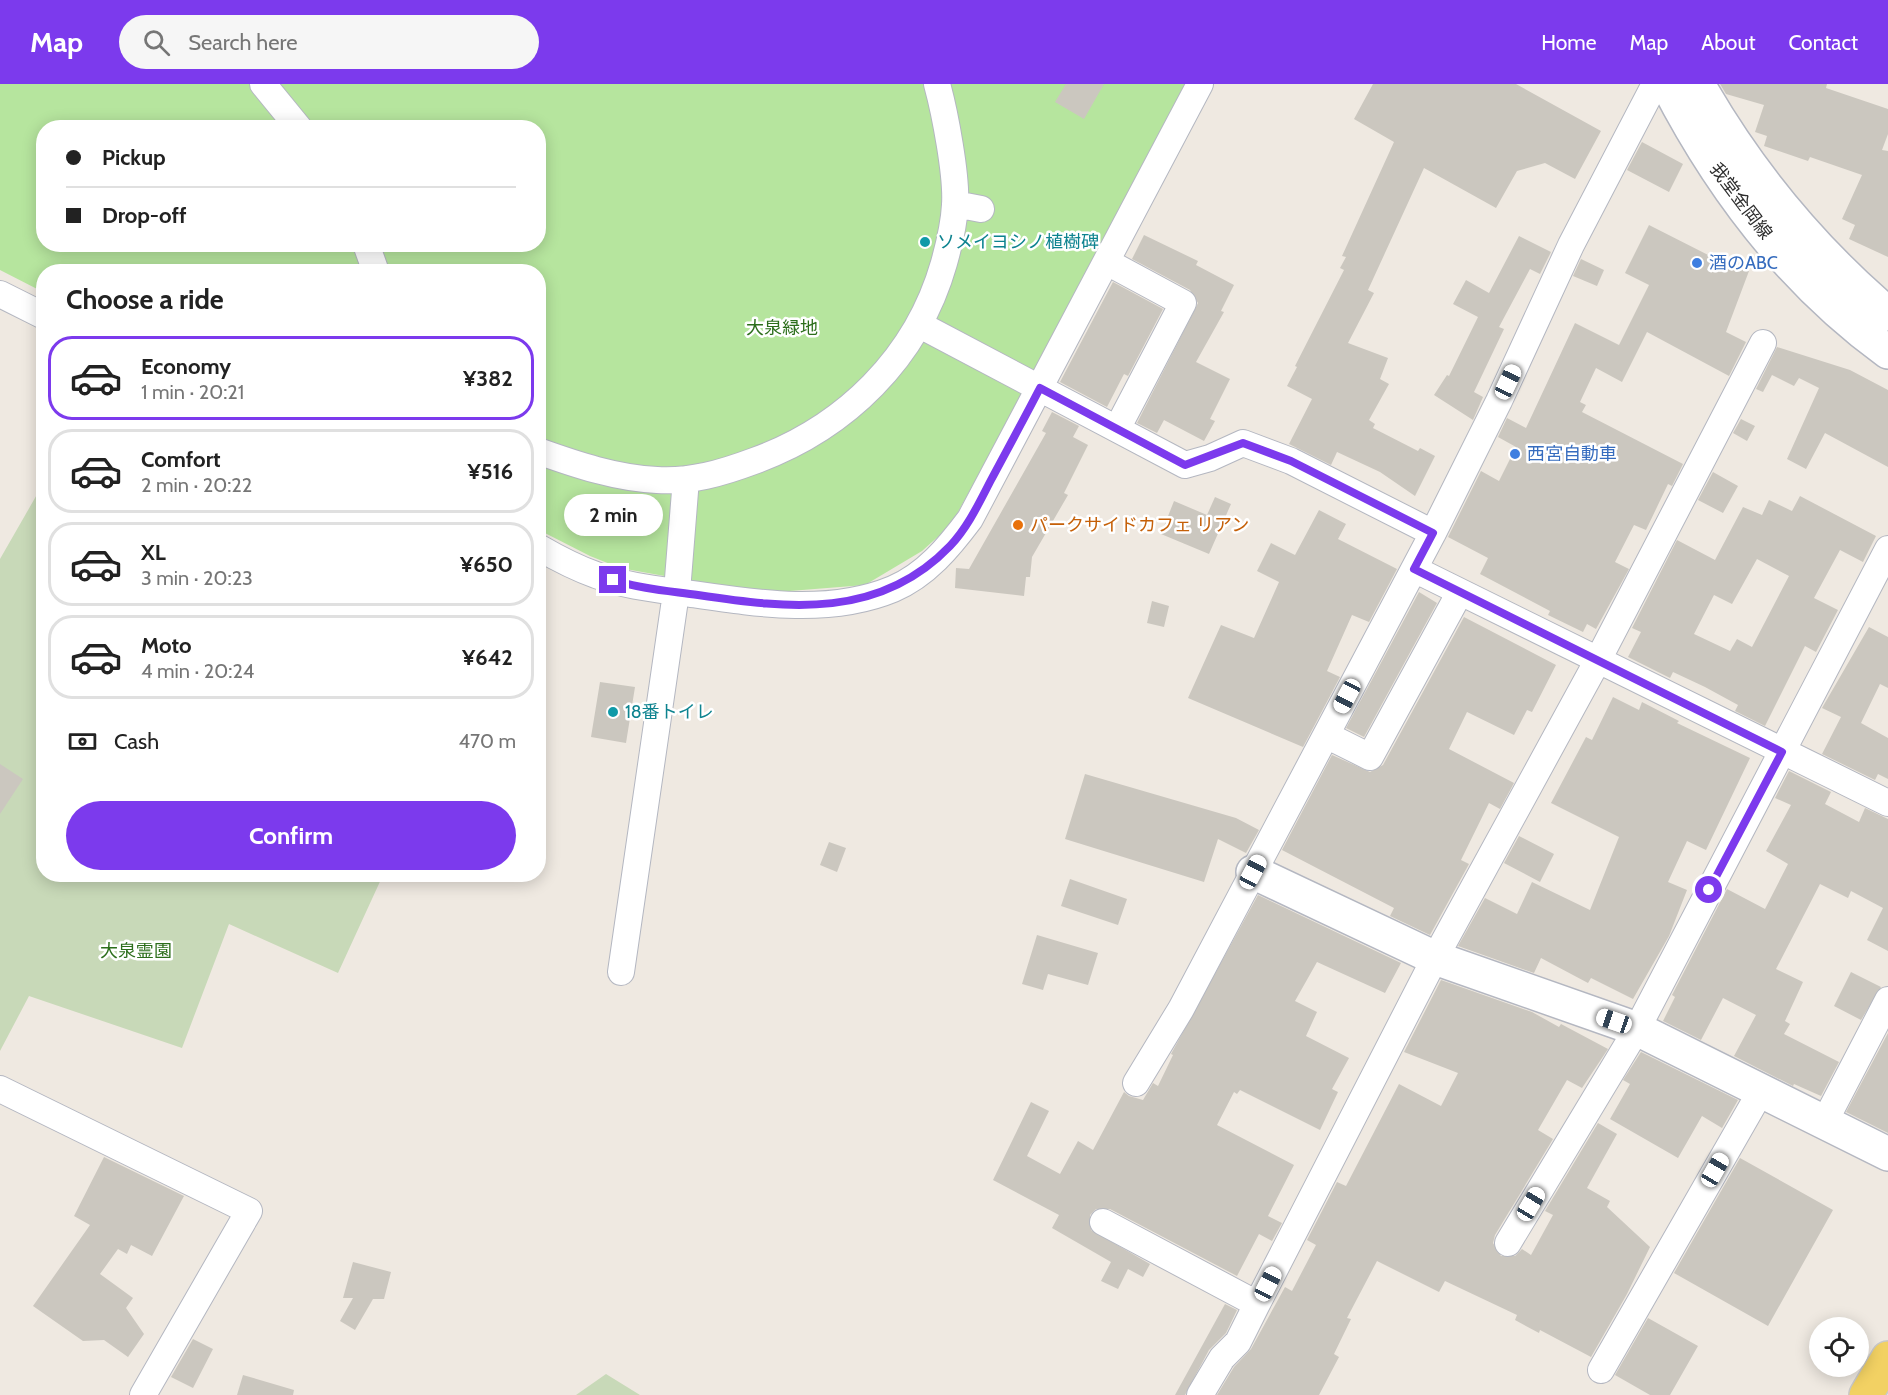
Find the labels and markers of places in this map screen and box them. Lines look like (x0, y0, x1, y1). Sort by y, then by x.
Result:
place label: ソメイヨシノ植樹碑 (937, 231, 1099, 253)
marker: ソメイヨシノ植樹碑 (918, 235, 932, 249)
place label: 酒のABC (1709, 252, 1778, 274)
marker: 酒のABC (1690, 256, 1704, 270)
place label: 西宮自動車 (1527, 443, 1617, 465)
marker: 西宮自動車 (1508, 447, 1522, 461)
place label: パークサイドカフェ リアン (1030, 514, 1249, 536)
marker: パークサイドカフェ リアン (1011, 518, 1025, 532)
place label: 18番トイレ (625, 701, 714, 723)
marker: 18番トイレ (606, 705, 620, 719)

